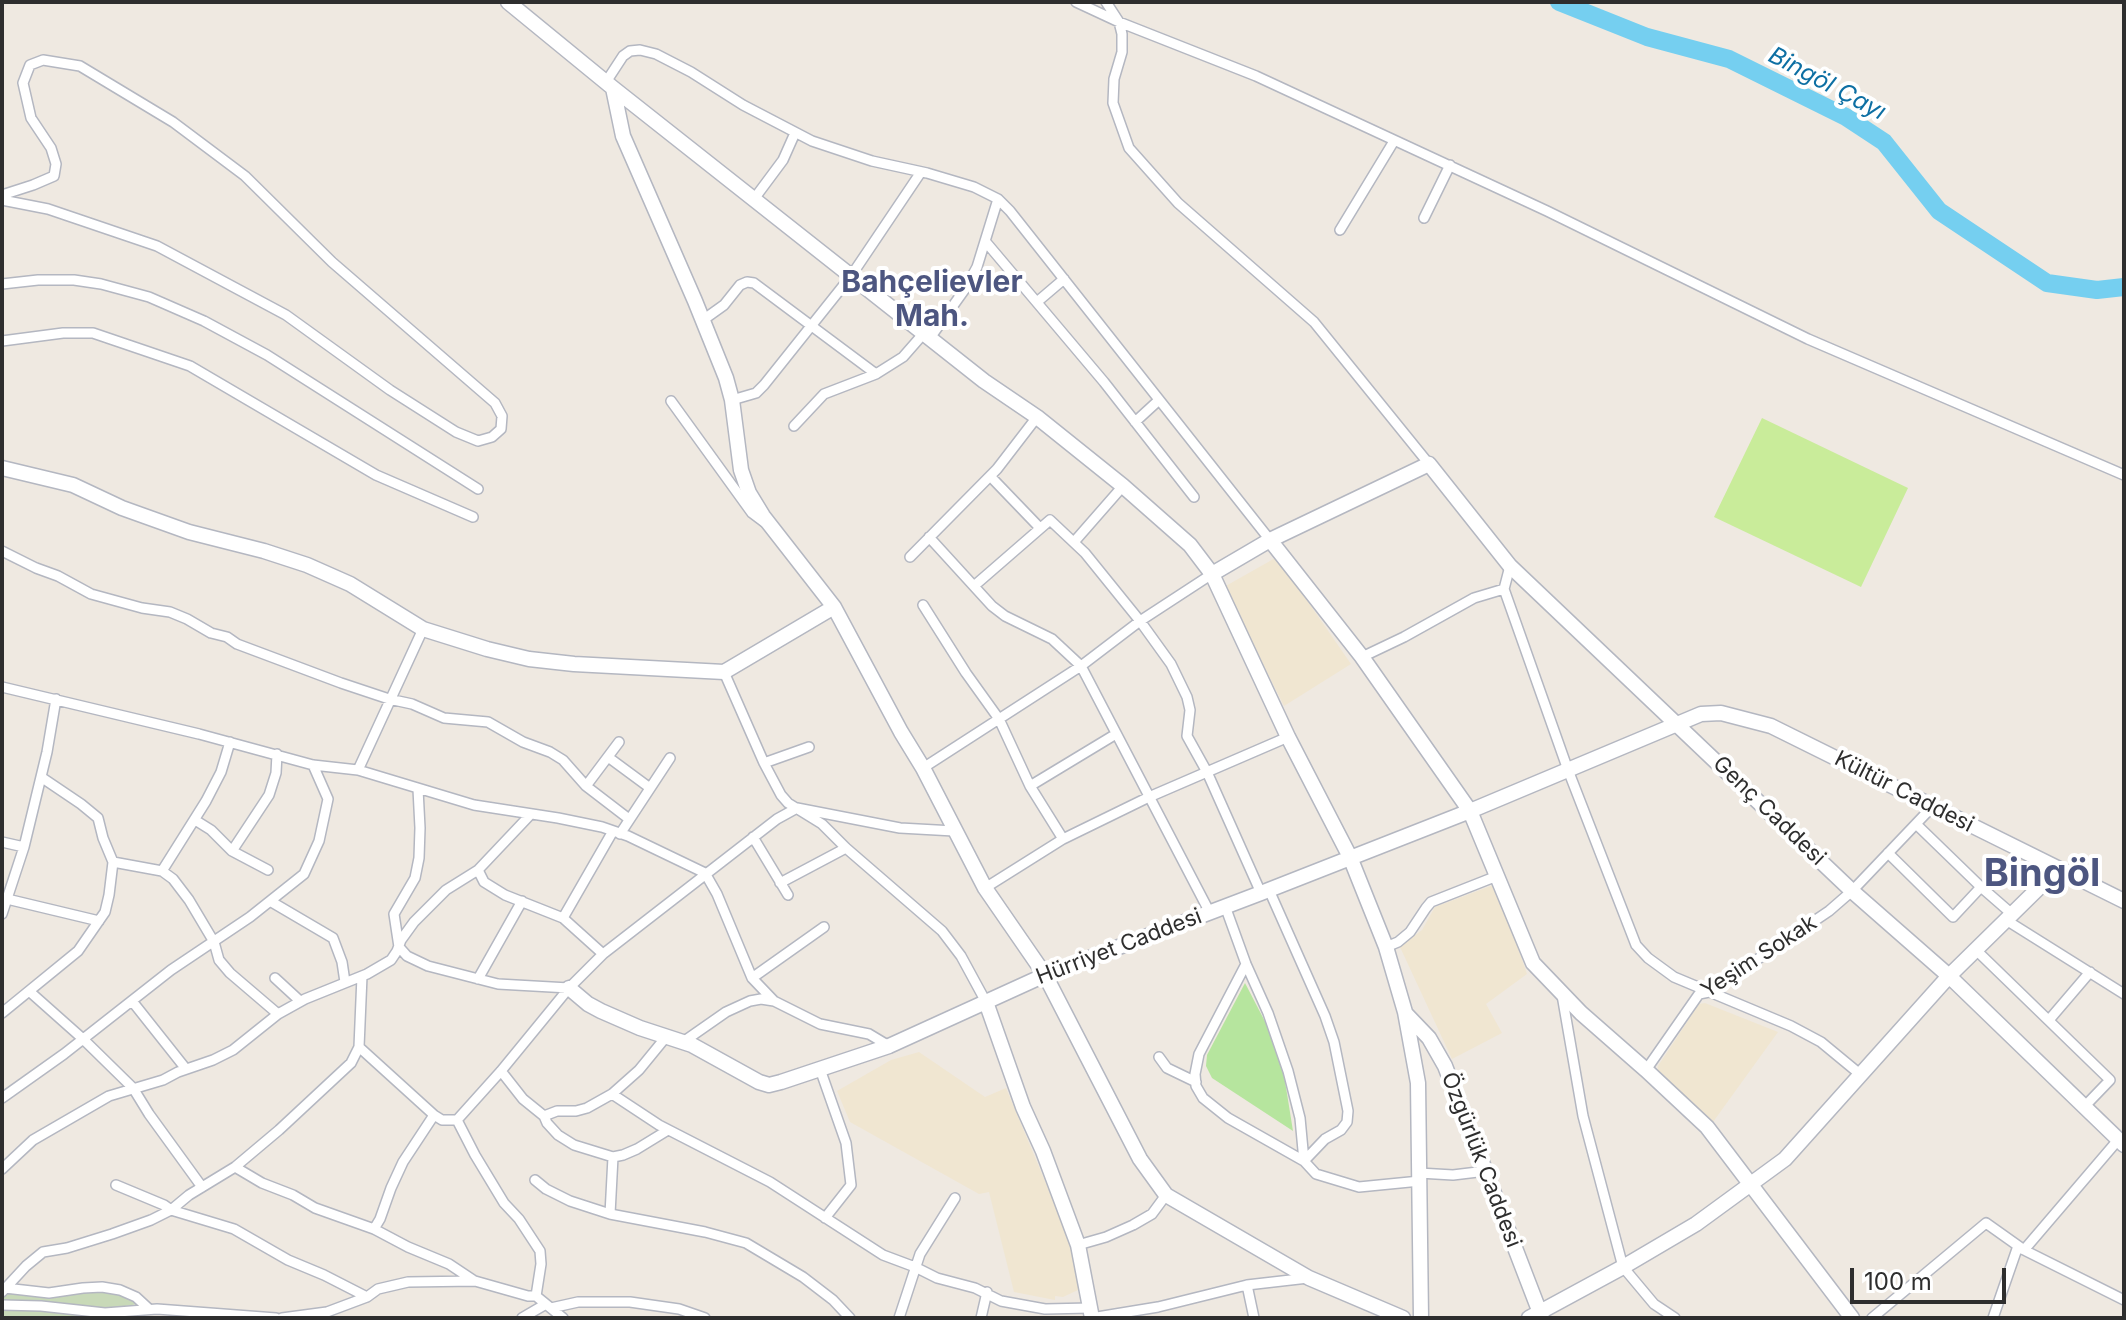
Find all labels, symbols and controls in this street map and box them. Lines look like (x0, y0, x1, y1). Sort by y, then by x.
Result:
water label: Bingöl Çayı (1763, 41, 1891, 127)
district label: Bahçelievler Mah. (841, 265, 1023, 336)
street label: Kültür Caddesi (1830, 746, 1978, 838)
street label: Genç Caddesi (1707, 751, 1831, 871)
district label: Bingöl (1984, 852, 2100, 898)
street label: Hürriyet Caddesi (1032, 903, 1206, 991)
street label: Yeşim Sokak (1696, 910, 1822, 1004)
street label: Özgürlük Caddesi (1435, 1069, 1527, 1251)
scale bar (1854, 1252, 2010, 1302)
text: 100 m (1864, 1267, 1932, 1296)

